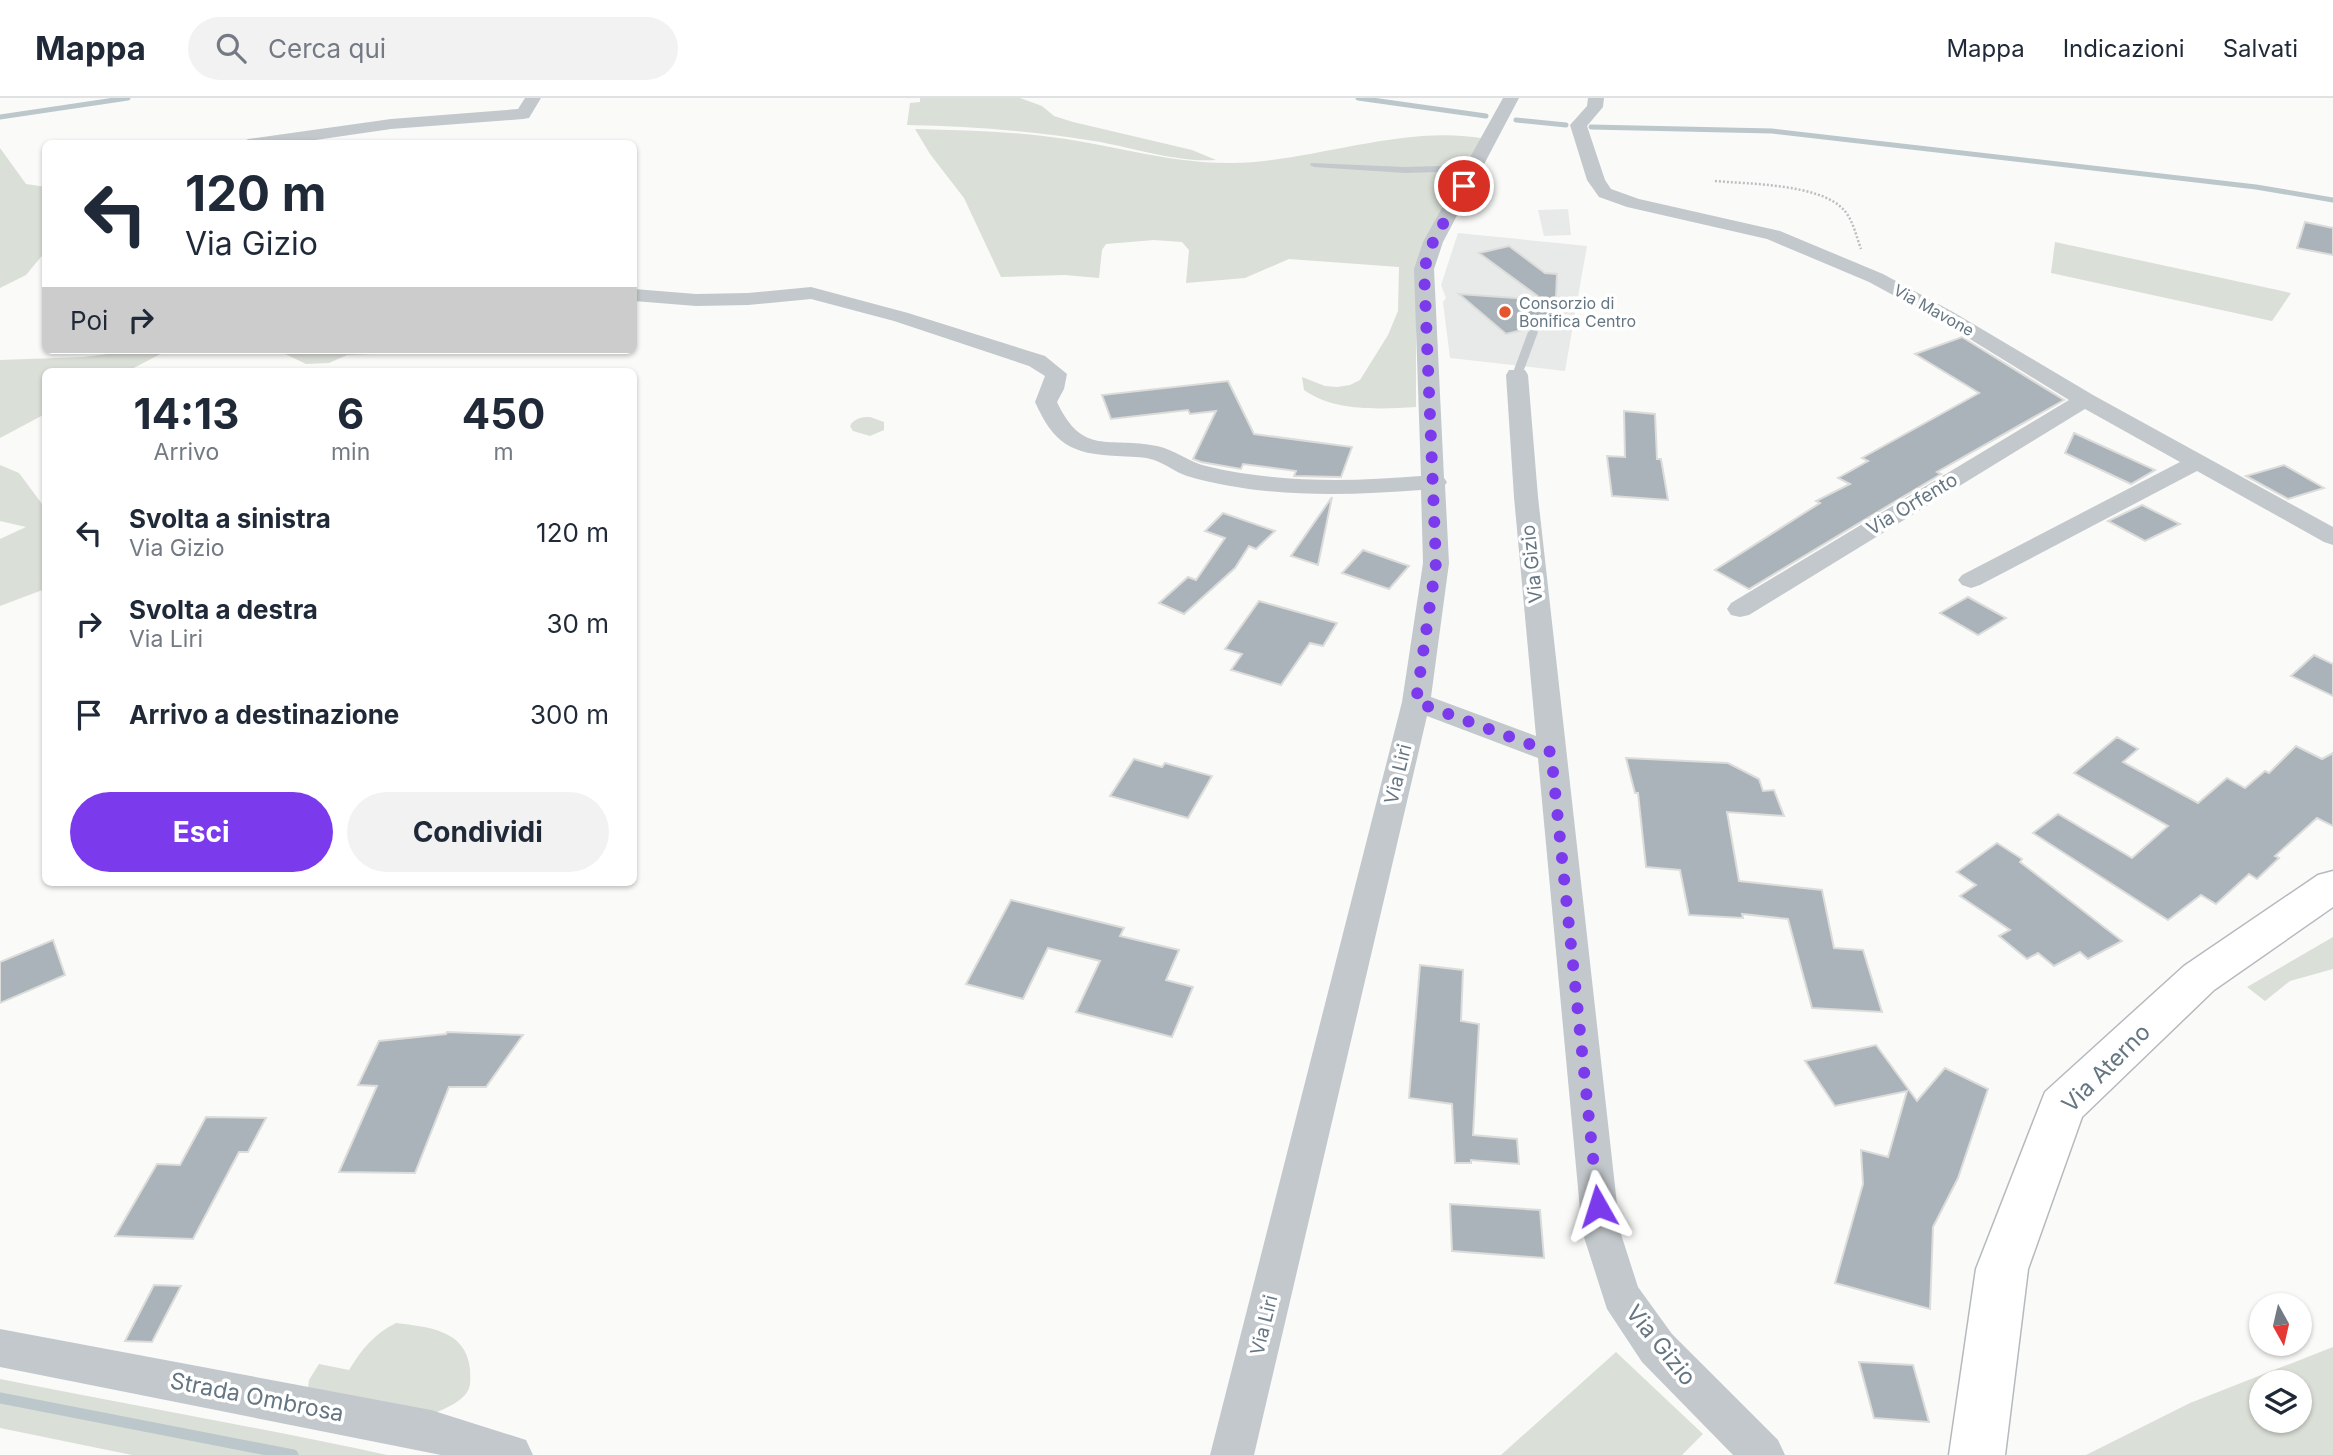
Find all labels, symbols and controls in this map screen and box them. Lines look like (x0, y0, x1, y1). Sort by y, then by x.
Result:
search box (188, 17, 678, 80)
text: Mappa (35, 28, 146, 68)
icon: search (212, 29, 250, 67)
text: Cerca qui (268, 33, 386, 64)
text: Mappa (1946, 34, 2025, 63)
text: Indicazioni (2063, 34, 2185, 63)
text: Salvati (2223, 34, 2298, 63)
pin (1434, 156, 1494, 216)
text: 120 m (185, 164, 326, 223)
icon: arrive (1445, 167, 1483, 205)
icon: left (70, 168, 161, 259)
text: Via Gizio (185, 224, 318, 263)
street label: Via Mavone (1890, 280, 1978, 340)
place label: Consorzio di Bonifica Centro (1519, 293, 1636, 331)
icon: right (122, 301, 160, 339)
marker: Consorzio di Bonifica Centro (1497, 304, 1513, 320)
text: Poi (70, 305, 108, 336)
text: 14:13 (134, 388, 239, 439)
text: 6 (337, 388, 364, 439)
text: 450 (462, 388, 545, 439)
text: Arrivo (154, 438, 219, 466)
text: min (331, 438, 370, 466)
text: m (494, 438, 514, 466)
street label: Via Orfento (1862, 468, 1962, 540)
text: Svolta a sinistra (129, 503, 331, 534)
icon: left (70, 514, 108, 552)
text: 120 m (536, 517, 609, 548)
street label: Via Gizio (1516, 524, 1548, 604)
text: Via Gizio (129, 534, 225, 562)
text: Svolta a destra (129, 594, 318, 625)
icon: right (70, 605, 108, 643)
text: 30 m (546, 608, 609, 639)
text: Via Liri (129, 625, 203, 653)
icon: arrive (70, 696, 108, 734)
text: Arrivo a destinazione (129, 699, 399, 730)
text: 300 m (530, 699, 609, 730)
street label: Via Liri (1379, 742, 1417, 806)
button: Esci (70, 792, 333, 872)
button: Condividi (347, 792, 609, 872)
street label: Via Aterno (2056, 1018, 2156, 1118)
position arrow (1561, 1169, 1635, 1243)
street label: Via Liri (1245, 1293, 1283, 1357)
north arrow (2249, 1293, 2312, 1356)
map controls (2249, 1293, 2312, 1433)
street label: Via Gizio (1620, 1299, 1702, 1391)
street label: Strada Ombrosa (168, 1366, 346, 1428)
button: layers (2249, 1370, 2312, 1433)

